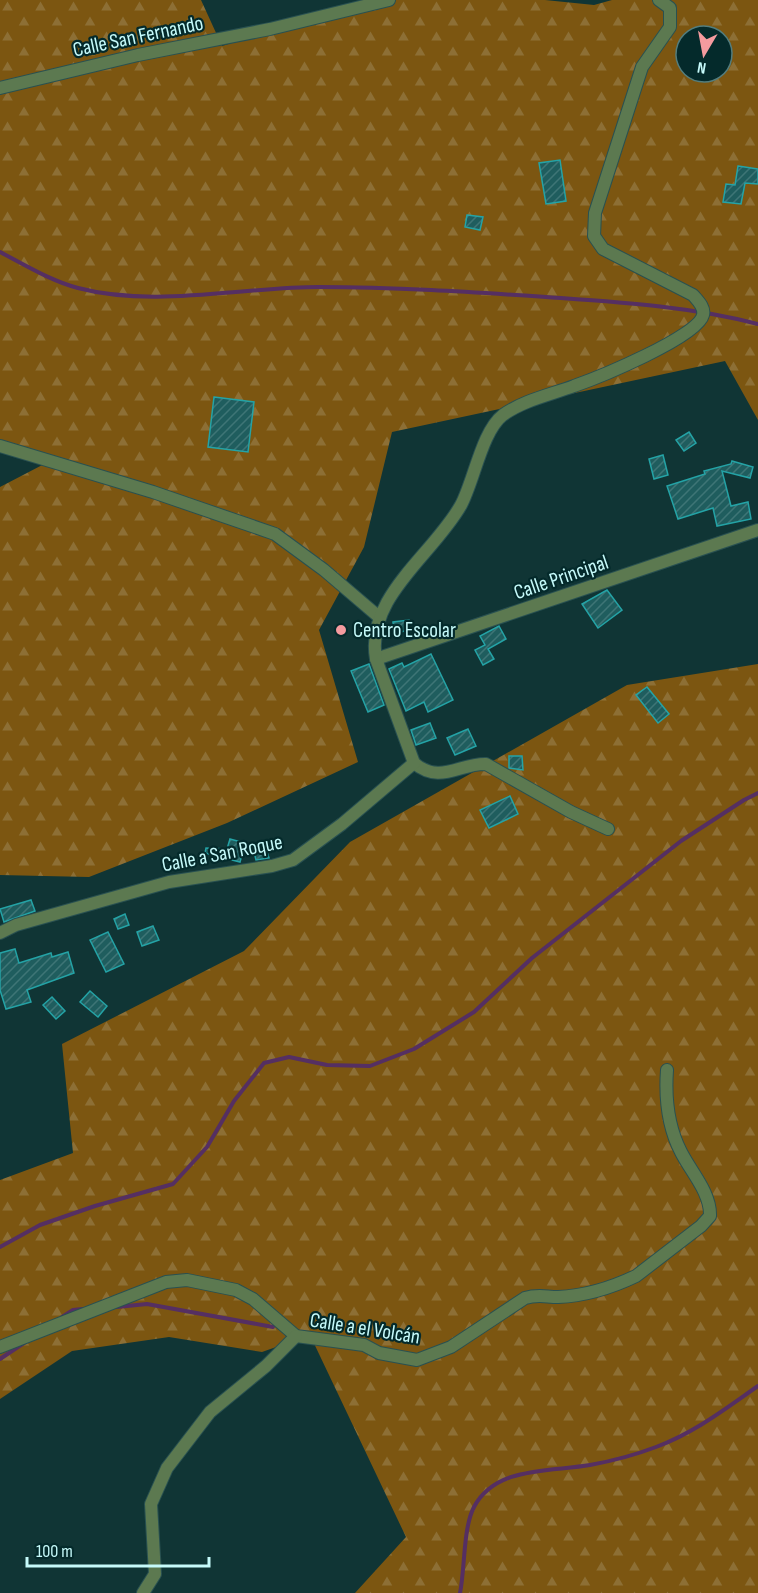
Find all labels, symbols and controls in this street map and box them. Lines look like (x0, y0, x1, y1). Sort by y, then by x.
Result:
street label: Calle San Fernando (71, 10, 206, 62)
north arrow (674, 24, 734, 84)
text: N (696, 57, 708, 77)
street label: Calle Principal (511, 550, 612, 605)
place label: Centro Escolar (353, 618, 456, 643)
marker: Centro Escolar (334, 623, 348, 637)
street label: Calle a San Roque (160, 830, 285, 877)
street label: Calle a el Volcán (308, 1307, 422, 1350)
scale bar (27, 1530, 208, 1568)
text: 100 m (36, 1541, 73, 1562)

